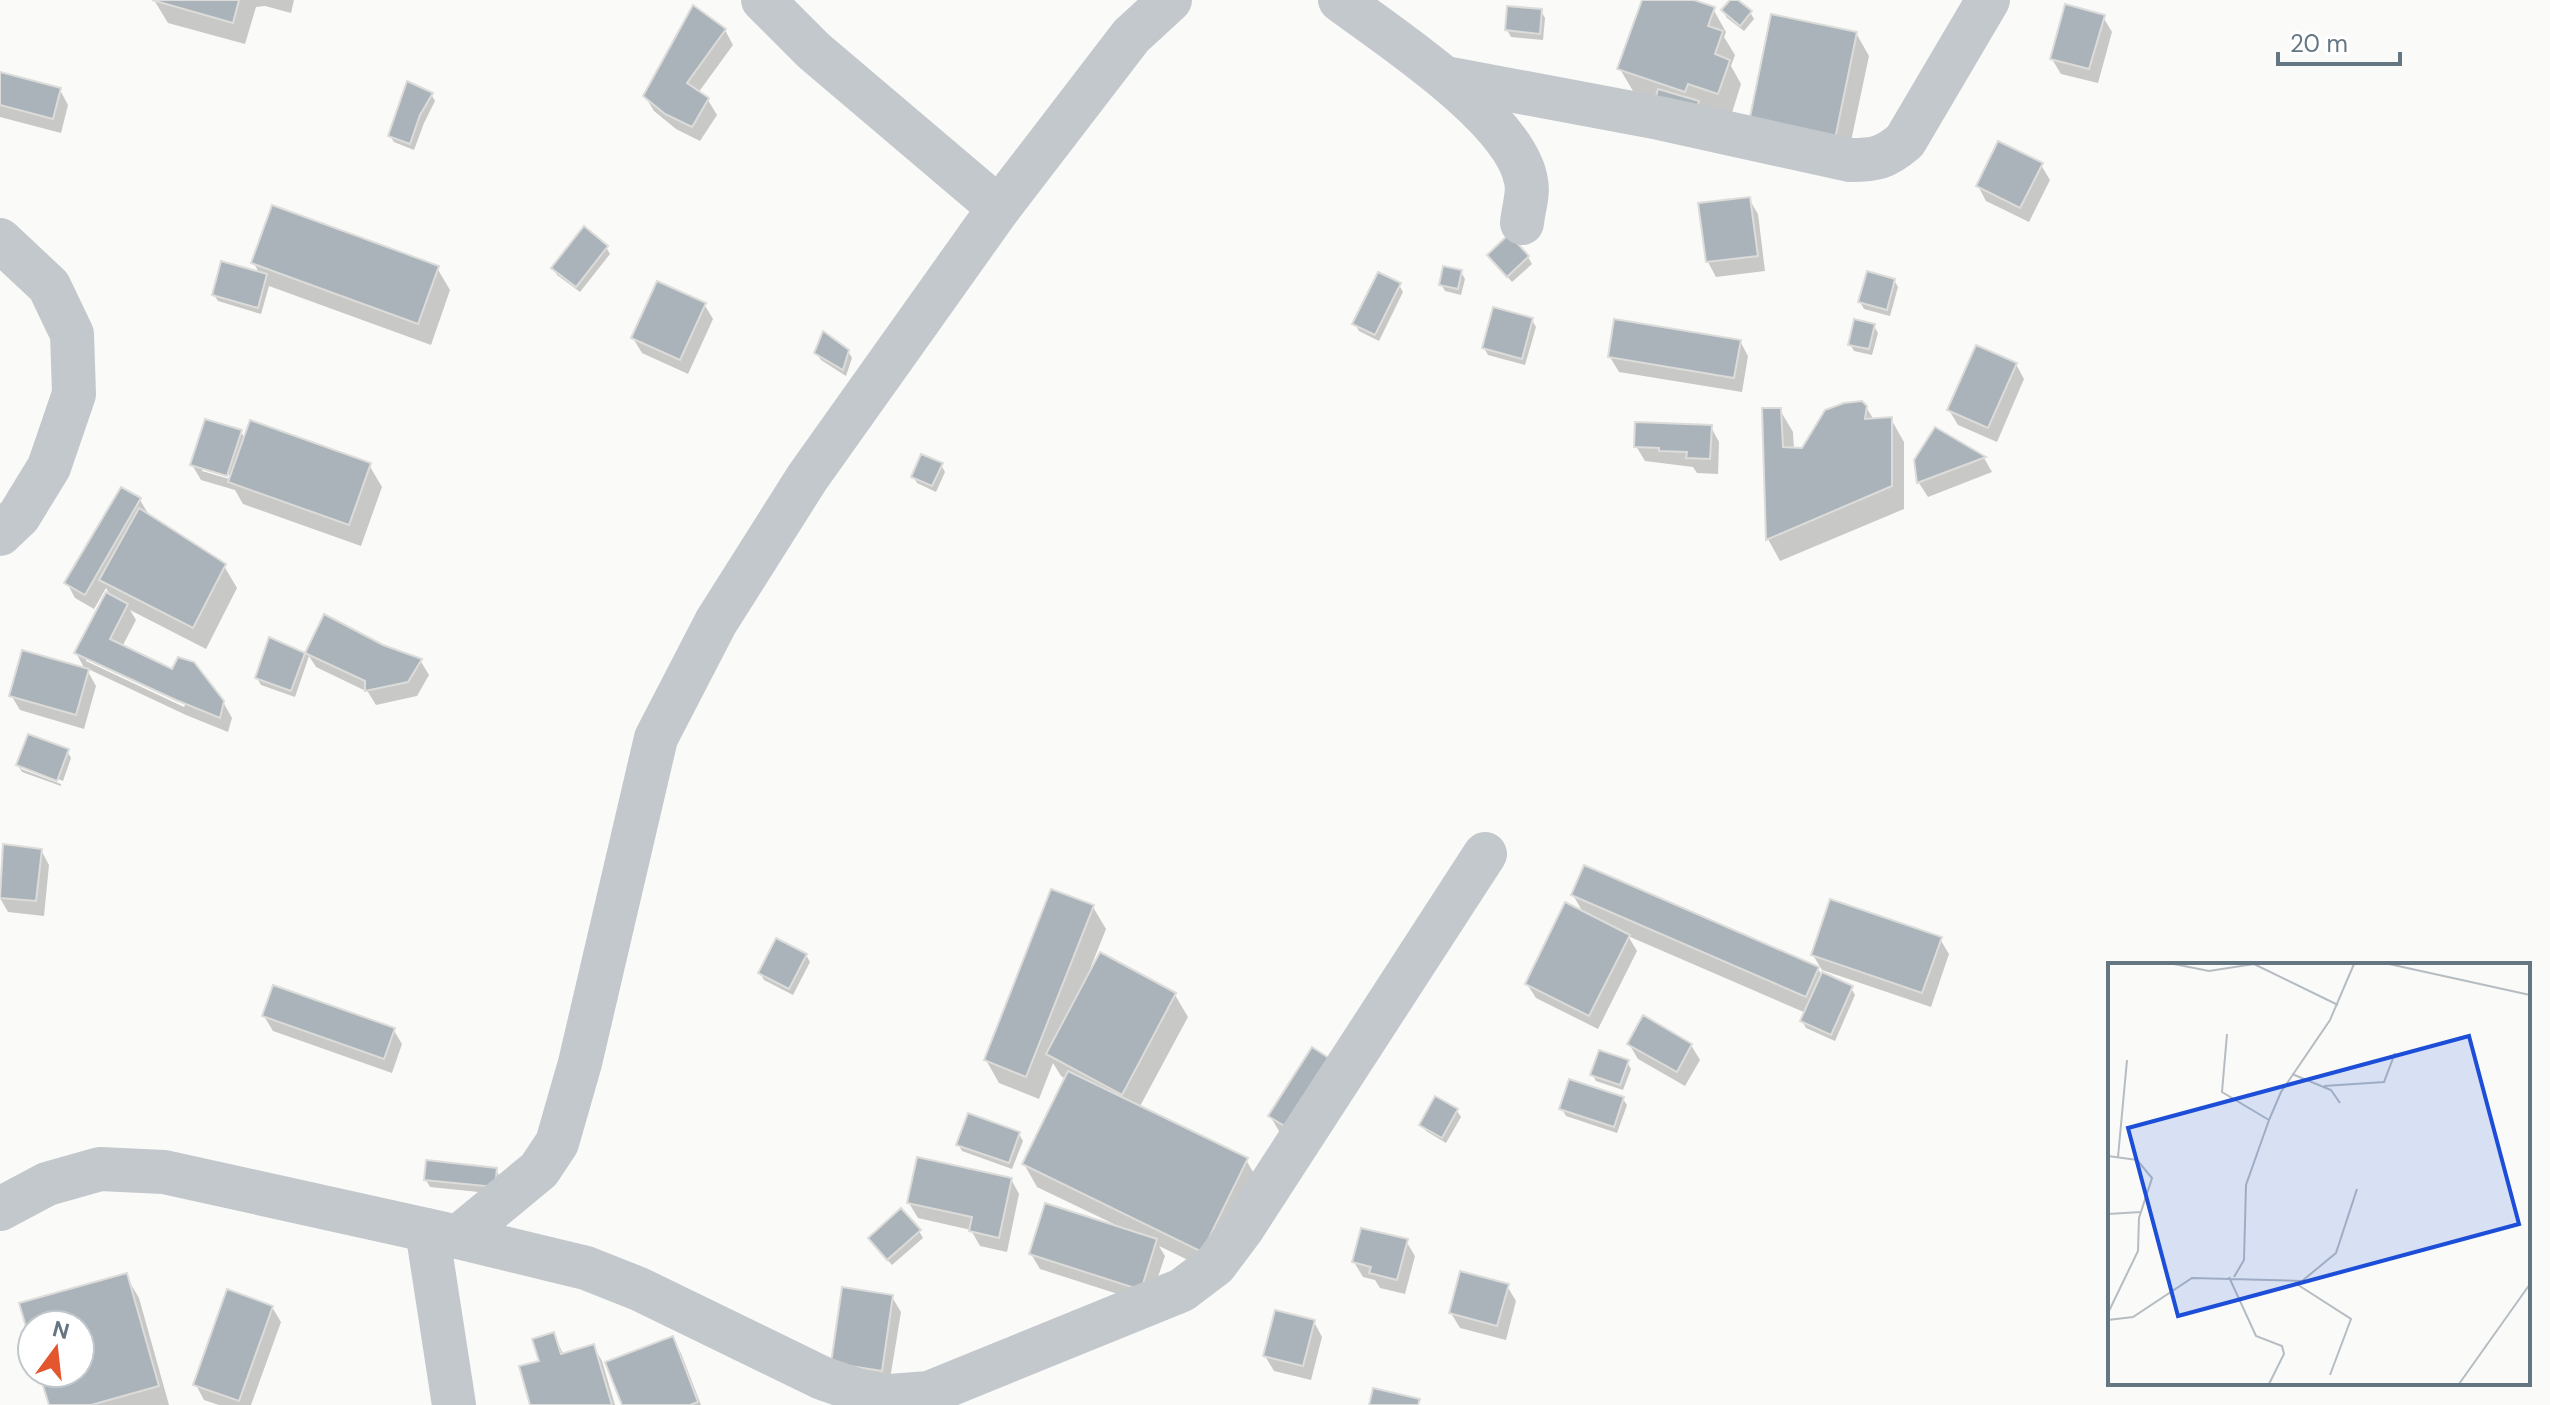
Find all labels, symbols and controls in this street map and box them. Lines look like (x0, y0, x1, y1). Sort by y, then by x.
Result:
scale bar (2278, 16, 2400, 66)
text: 20 m (2290, 28, 2348, 59)
inset map (2108, 963, 2530, 1385)
north arrow (16, 1309, 96, 1389)
text: N (50, 1314, 73, 1346)

